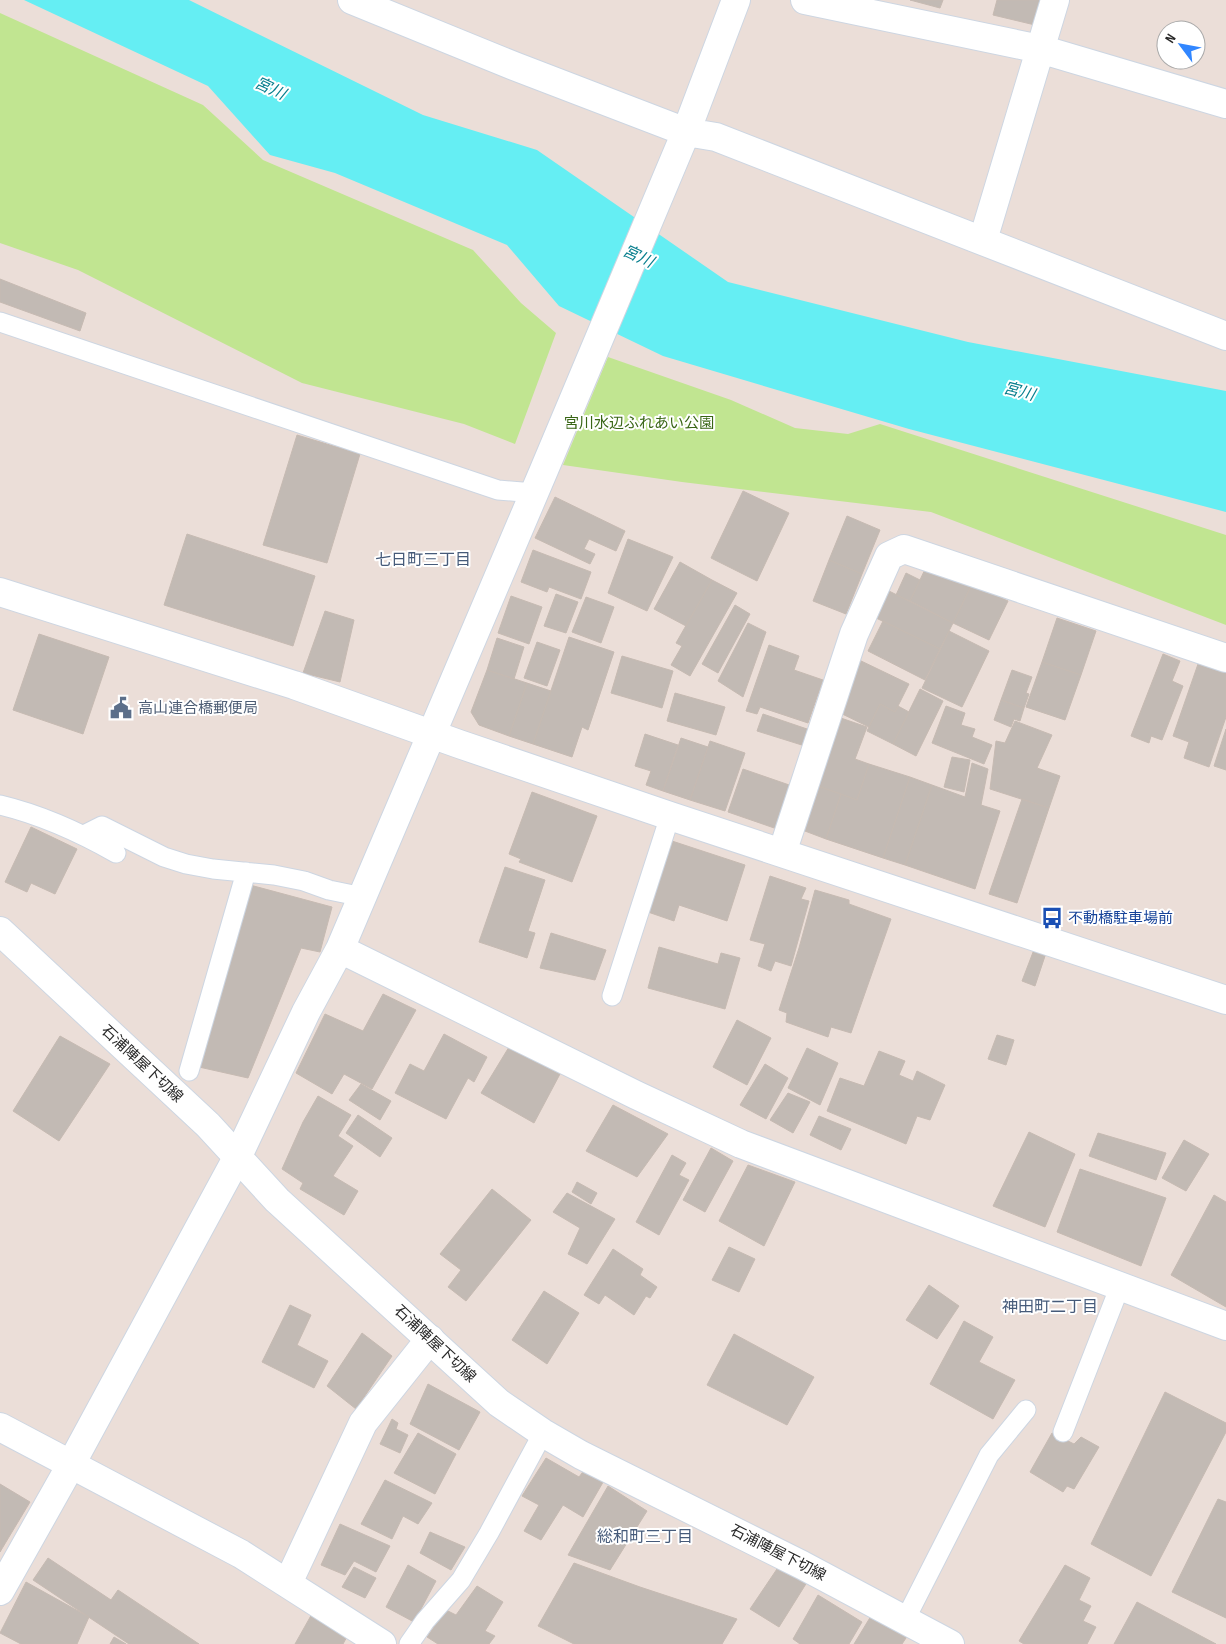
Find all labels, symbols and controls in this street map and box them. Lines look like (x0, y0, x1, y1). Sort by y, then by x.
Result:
north arrow (1156, 20, 1206, 70)
text: N (1161, 31, 1180, 46)
water label: 宮川 (251, 74, 290, 105)
water label: 宮川 (619, 242, 658, 273)
water label: 宮川 (1001, 379, 1039, 406)
park label: 宮川水辺ふれあい公園 (564, 414, 714, 433)
district label: 七日町三丁目 (375, 551, 471, 570)
public building icon: 高山連合橋郵便局 (108, 695, 134, 721)
place label: 高山連合橋郵便局 (138, 699, 258, 718)
bus stop icon: 不動橋駐車場前 (1039, 905, 1065, 931)
place label: 不動橋駐車場前 (1068, 909, 1173, 928)
street label: 石浦陣屋下切線 (97, 1021, 187, 1107)
district label: 神田町二丁目 (1002, 1298, 1098, 1317)
street label: 石浦陣屋下切線 (390, 1301, 480, 1387)
street label: 石浦陣屋下切線 (727, 1521, 829, 1585)
district label: 総和町三丁目 (597, 1528, 693, 1547)

